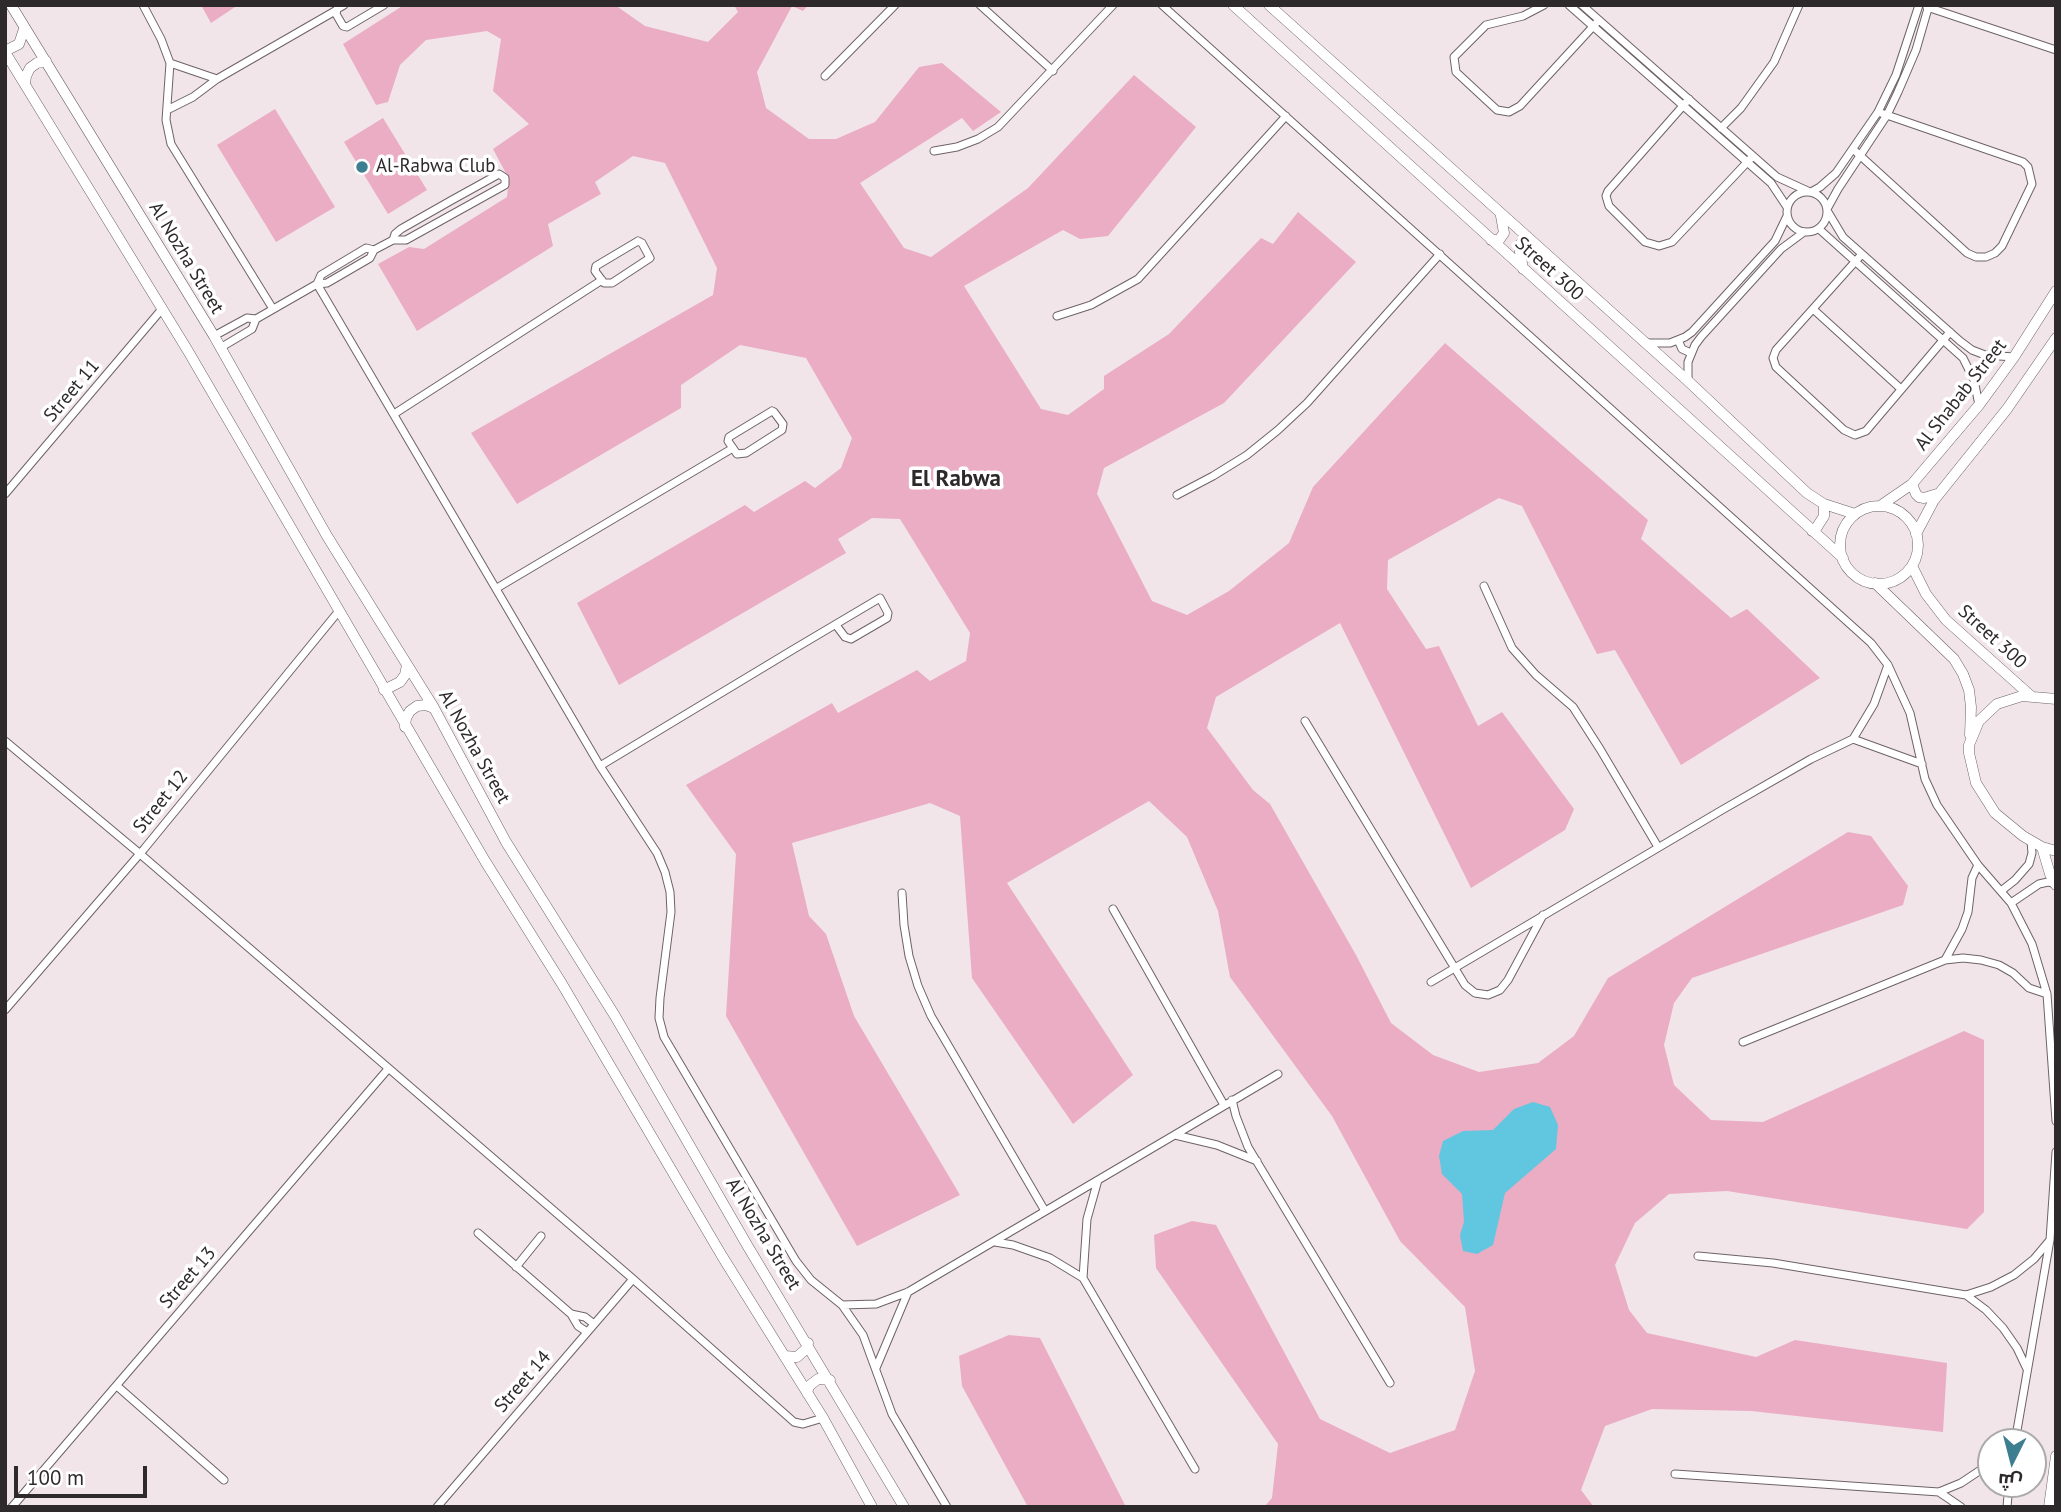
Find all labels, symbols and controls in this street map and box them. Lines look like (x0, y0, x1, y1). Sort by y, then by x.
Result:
place label: Al-Rabwa Club (376, 156, 495, 178)
marker: Al-Rabwa Club (354, 159, 370, 175)
street label: Al Nozha Street (144, 198, 228, 318)
street label: Street 300 (1510, 232, 1588, 306)
street label: Al Shabab Street (1910, 335, 2012, 455)
street label: Street 11 (39, 355, 105, 427)
district label: El Rabwa (911, 465, 1001, 493)
street label: Street 300 (1953, 600, 2031, 674)
street label: Al Nozha Street (433, 686, 515, 808)
street label: Street 12 (129, 766, 193, 838)
street label: Al Nozha Street (721, 1174, 805, 1294)
street label: Street 13 (155, 1242, 221, 1314)
street label: Street 14 (490, 1346, 556, 1418)
north arrow (1977, 1428, 2047, 1498)
scale bar (18, 1452, 150, 1496)
text: 100 m (27, 1464, 84, 1491)
text: ش (1997, 1469, 2023, 1495)

